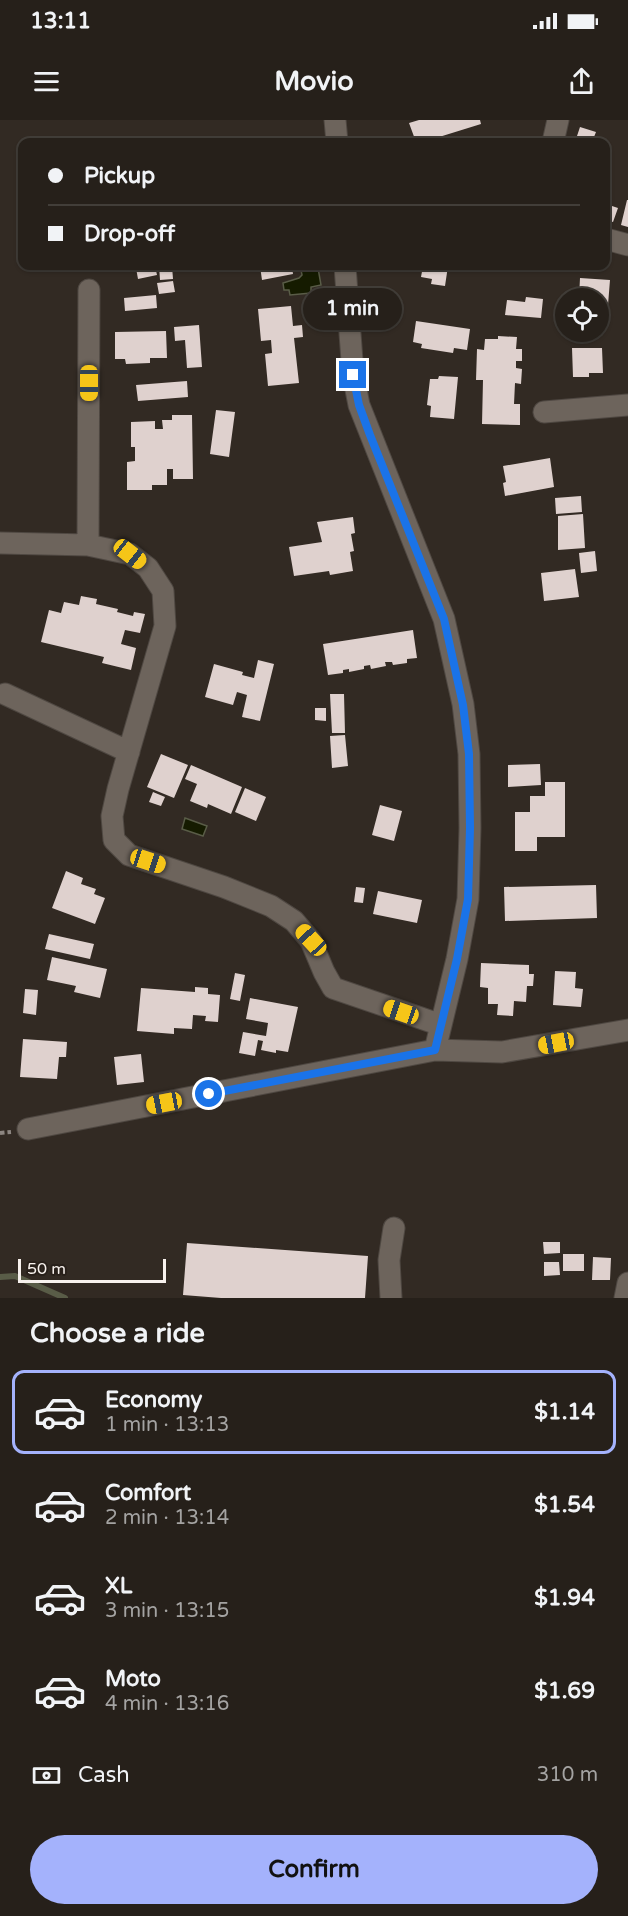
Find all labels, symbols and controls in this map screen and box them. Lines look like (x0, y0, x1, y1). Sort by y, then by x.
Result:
text: 13:11 (30, 8, 91, 34)
icon: menu (30, 65, 63, 98)
text: Movio (274, 65, 354, 98)
icon: share (565, 65, 598, 98)
text: Pickup (84, 163, 155, 189)
text: Drop-off (84, 221, 175, 247)
callout: 1 min (304, 288, 403, 330)
map controls (555, 288, 609, 342)
button: locate (555, 288, 609, 342)
text: 1 min (326, 297, 379, 321)
route end (339, 361, 366, 388)
car (80, 365, 98, 401)
car (110, 536, 150, 572)
car (128, 847, 168, 875)
car (292, 921, 330, 959)
car (381, 998, 421, 1026)
car (537, 1031, 575, 1055)
route start (195, 1080, 222, 1107)
car (145, 1091, 183, 1115)
scale bar (18, 1256, 166, 1284)
text: 50 m (27, 1259, 66, 1279)
text: Choose a ride (30, 1317, 205, 1350)
icon: car (33, 1385, 87, 1439)
text: Economy (105, 1387, 202, 1413)
text: $1.14 (534, 1399, 595, 1425)
text: 1 min · 13:13 (105, 1413, 229, 1437)
icon: car (33, 1478, 87, 1532)
text: Comfort (105, 1480, 191, 1506)
text: $1.54 (534, 1492, 595, 1518)
text: 2 min · 13:14 (105, 1506, 229, 1530)
icon: car (33, 1571, 87, 1625)
text: XL (105, 1573, 132, 1599)
text: $1.94 (534, 1585, 595, 1611)
text: 3 min · 13:15 (105, 1599, 229, 1623)
icon: car (33, 1664, 87, 1718)
text: Moto (105, 1666, 161, 1692)
text: $1.69 (534, 1678, 595, 1704)
text: 4 min · 13:16 (105, 1692, 229, 1716)
icon: cash (30, 1759, 63, 1792)
text: Cash (78, 1762, 130, 1788)
text: 310 m (537, 1763, 598, 1787)
button: Confirm (30, 1835, 598, 1904)

